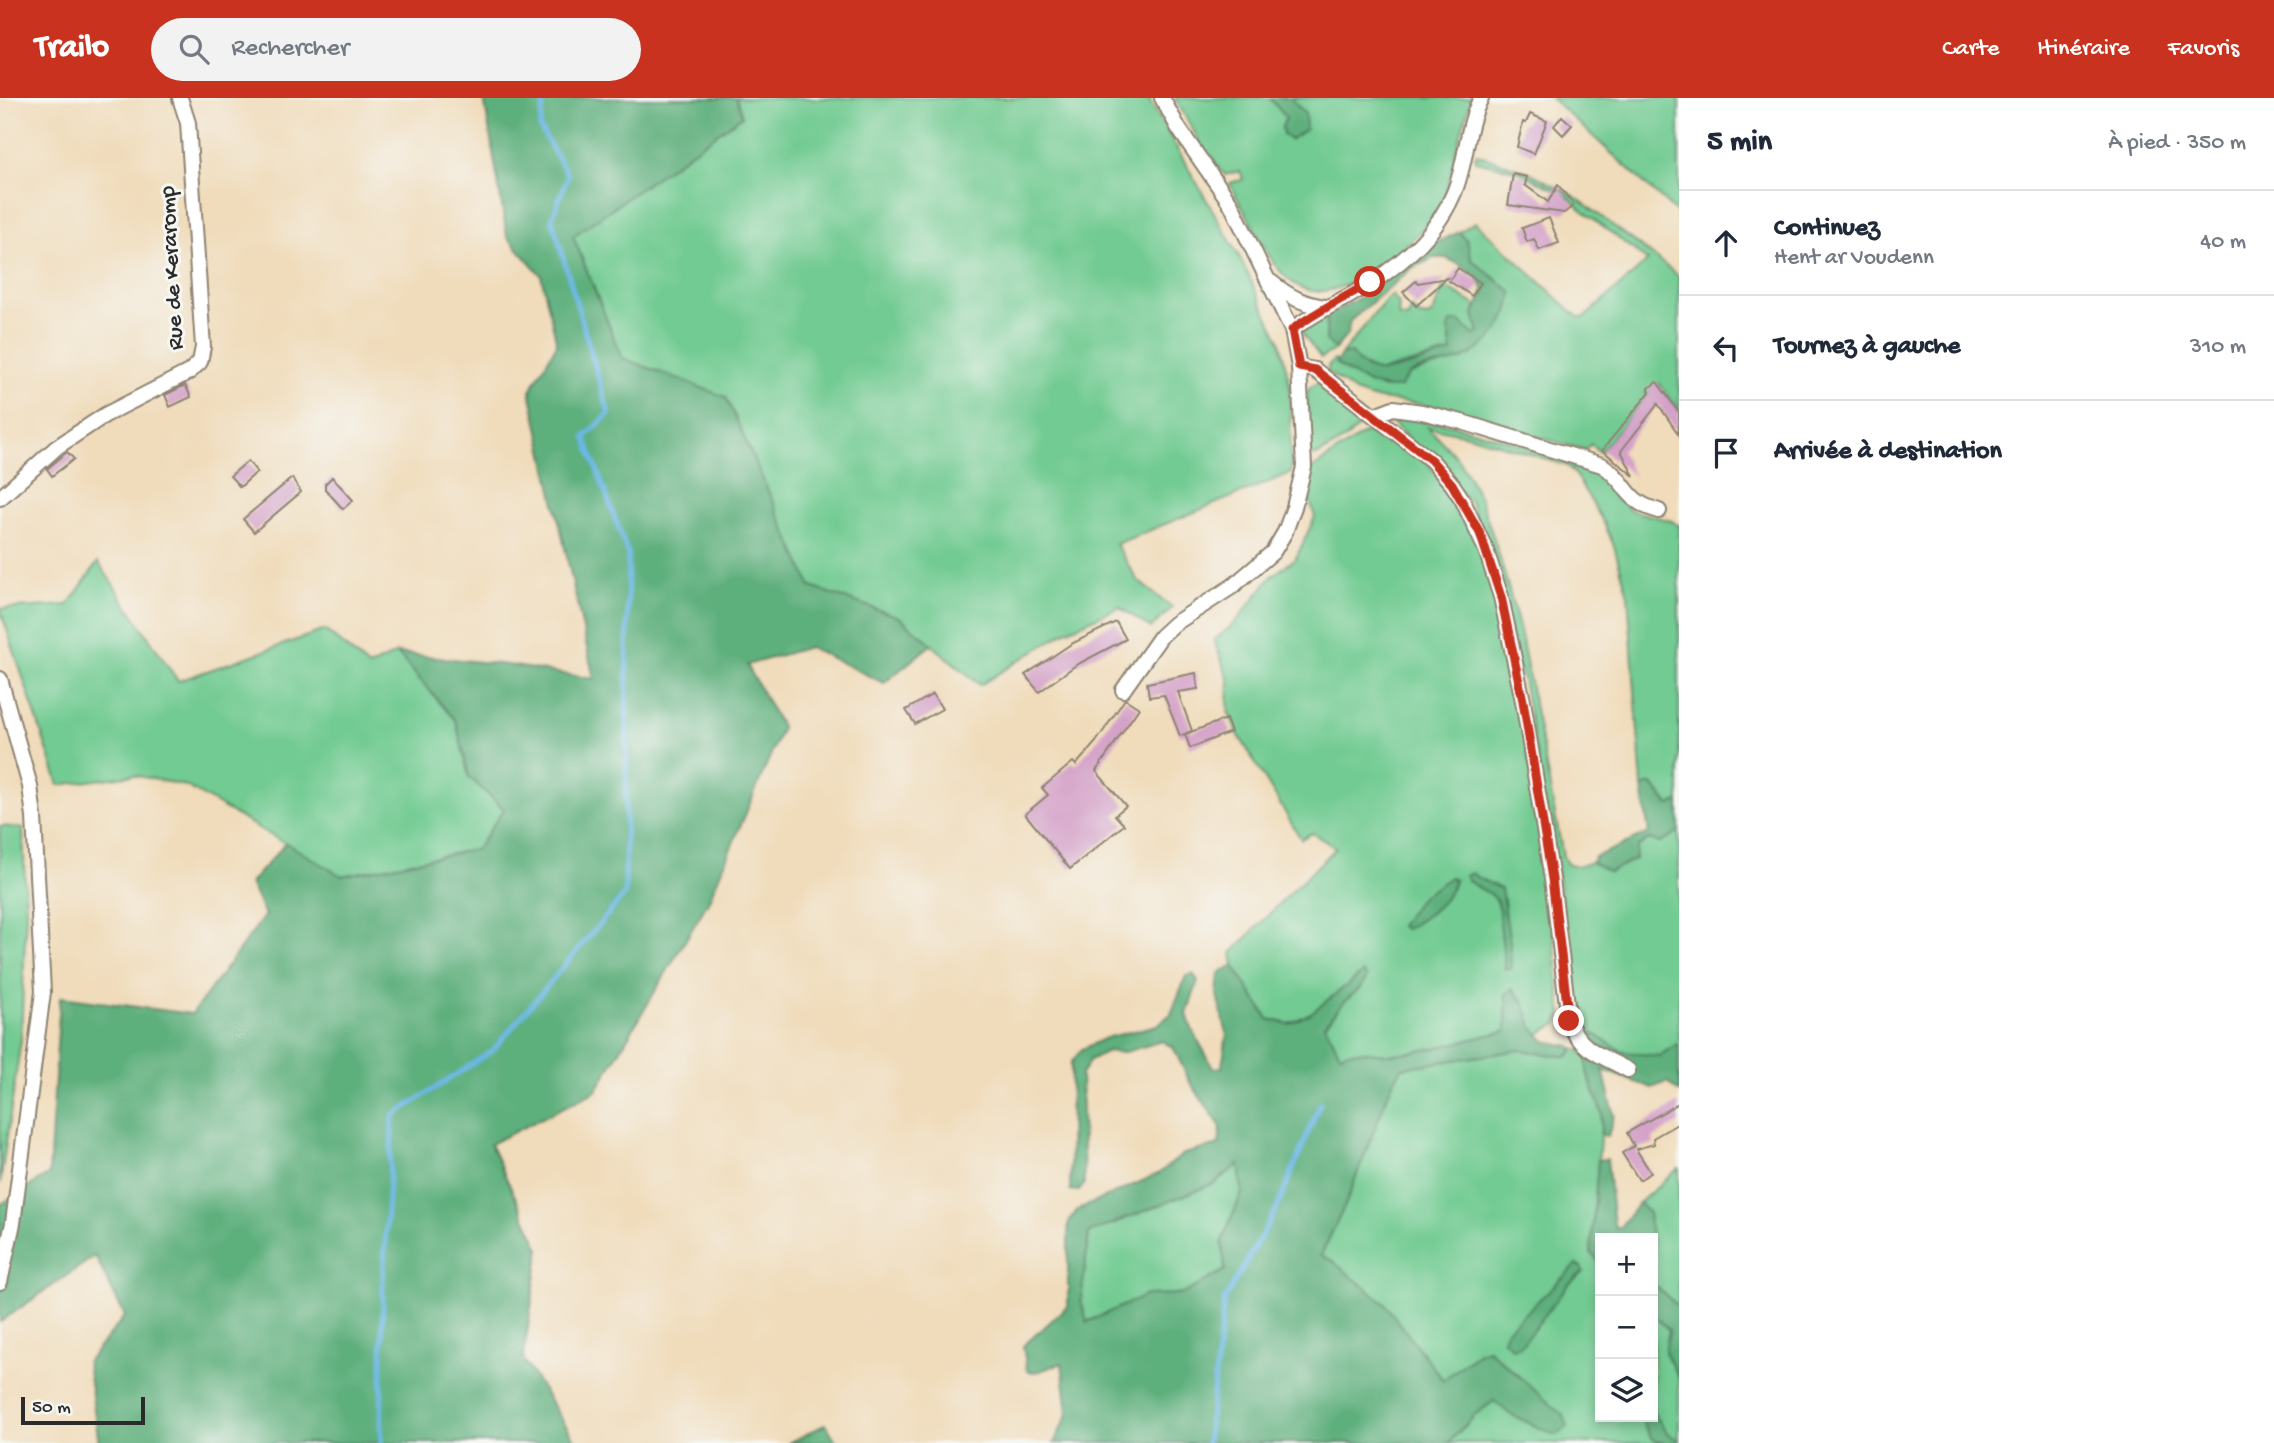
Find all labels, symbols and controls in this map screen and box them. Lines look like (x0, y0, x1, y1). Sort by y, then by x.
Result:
search box (151, 18, 641, 81)
text: Trailo (35, 30, 109, 68)
icon: search (175, 30, 213, 68)
text: Rechercher (231, 34, 349, 65)
text: Carte (1942, 35, 1999, 64)
text: Itinéraire (2037, 35, 2130, 64)
text: Favoris (2168, 35, 2239, 64)
text: 5 min (1707, 126, 1772, 161)
text: À pied · 350 m (2108, 130, 2246, 157)
street label: Rue de Keraromp (155, 185, 191, 351)
text: Continuez (1774, 214, 1880, 245)
icon: ahead (1707, 224, 1745, 262)
text: 40 m (2200, 229, 2246, 256)
text: Hent ar Voudenn (1774, 245, 1934, 272)
route start (1354, 266, 1385, 297)
icon: left (1707, 329, 1745, 367)
text: Tournez à gauche (1774, 332, 1961, 363)
text: 310 m (2190, 334, 2246, 361)
icon: arrive (1707, 434, 1745, 472)
text: Arrivée à destination (1774, 437, 2002, 468)
route end (1553, 1005, 1584, 1036)
map controls (1595, 1233, 1658, 1422)
button: + (1595, 1233, 1658, 1296)
button: − (1595, 1296, 1658, 1359)
button: layers (1595, 1359, 1658, 1422)
scale bar (21, 1394, 145, 1426)
text: 50 m (32, 1397, 71, 1420)

